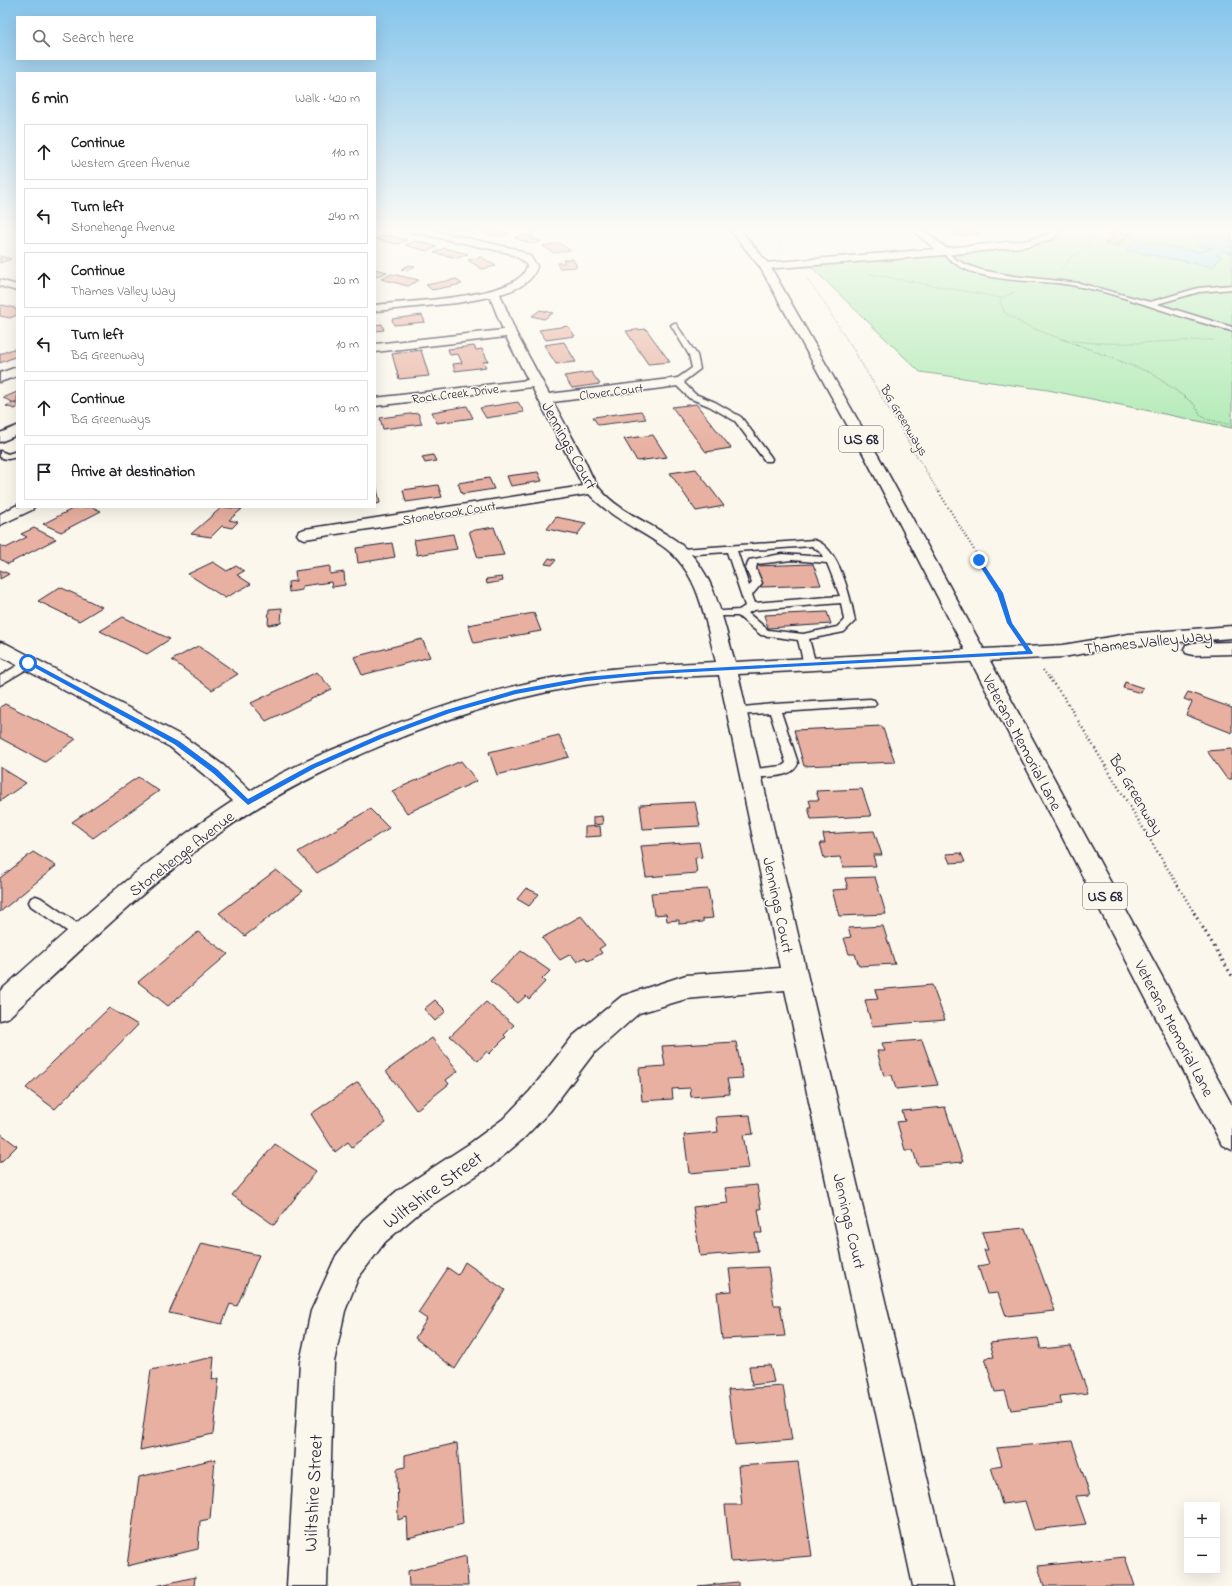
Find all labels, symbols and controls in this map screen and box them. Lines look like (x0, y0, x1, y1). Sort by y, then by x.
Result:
search box (16, 16, 376, 60)
icon: search (30, 27, 52, 49)
text: Search here (62, 27, 134, 49)
text: 6 min (32, 86, 68, 111)
text: Walk · 420 m (295, 89, 360, 108)
text: Continue (71, 132, 125, 154)
icon: ahead (33, 141, 55, 163)
text: 110 m (332, 143, 359, 162)
text: Western Green Avenue (71, 154, 190, 173)
text: Turn left (71, 196, 124, 218)
icon: left (33, 205, 55, 227)
text: 240 m (328, 207, 359, 226)
text: Stonehenge Avenue (71, 218, 175, 237)
text: Continue (71, 260, 125, 282)
icon: ahead (33, 269, 55, 291)
text: 20 m (334, 271, 359, 290)
text: Thames Valley Way (71, 282, 176, 301)
text: Turn left (71, 324, 124, 346)
icon: left (33, 333, 55, 355)
text: 10 m (336, 335, 359, 354)
text: BG Greenway (71, 346, 144, 365)
street label: Clover Court (578, 379, 645, 406)
street label: Rock Creek Drive (411, 380, 500, 409)
street label: BG Greenways (874, 381, 933, 461)
text: Continue (71, 388, 125, 410)
icon: ahead (33, 397, 55, 419)
street label: Jennings Court (534, 398, 603, 495)
text: 40 m (335, 399, 359, 418)
text: BG Greenways (71, 410, 151, 429)
road number: US 68 (839, 426, 883, 452)
icon: arrive (33, 461, 55, 483)
text: Arrive at destination (71, 461, 195, 483)
street label: Stonebrook Court (401, 497, 498, 530)
route end (970, 551, 988, 569)
street label: Thames Valley Way (1083, 624, 1214, 662)
route start (19, 654, 37, 672)
street label: Veterans Memorial Lane (975, 670, 1068, 816)
street label: BG Greenway (1101, 749, 1169, 840)
street label: Stonehenge Avenue (124, 805, 241, 903)
street label: Jennings Court (755, 855, 799, 956)
road number: US 68 (1083, 883, 1127, 909)
street label: Veterans Memorial Lane (1127, 956, 1220, 1102)
street label: Wiltshire Street (378, 1145, 490, 1237)
street label: Jennings Court (825, 1171, 871, 1272)
street label: Wiltshire Street (298, 1433, 331, 1553)
map controls (1184, 1502, 1220, 1574)
button: + (1184, 1502, 1220, 1538)
button: − (1184, 1538, 1220, 1574)

